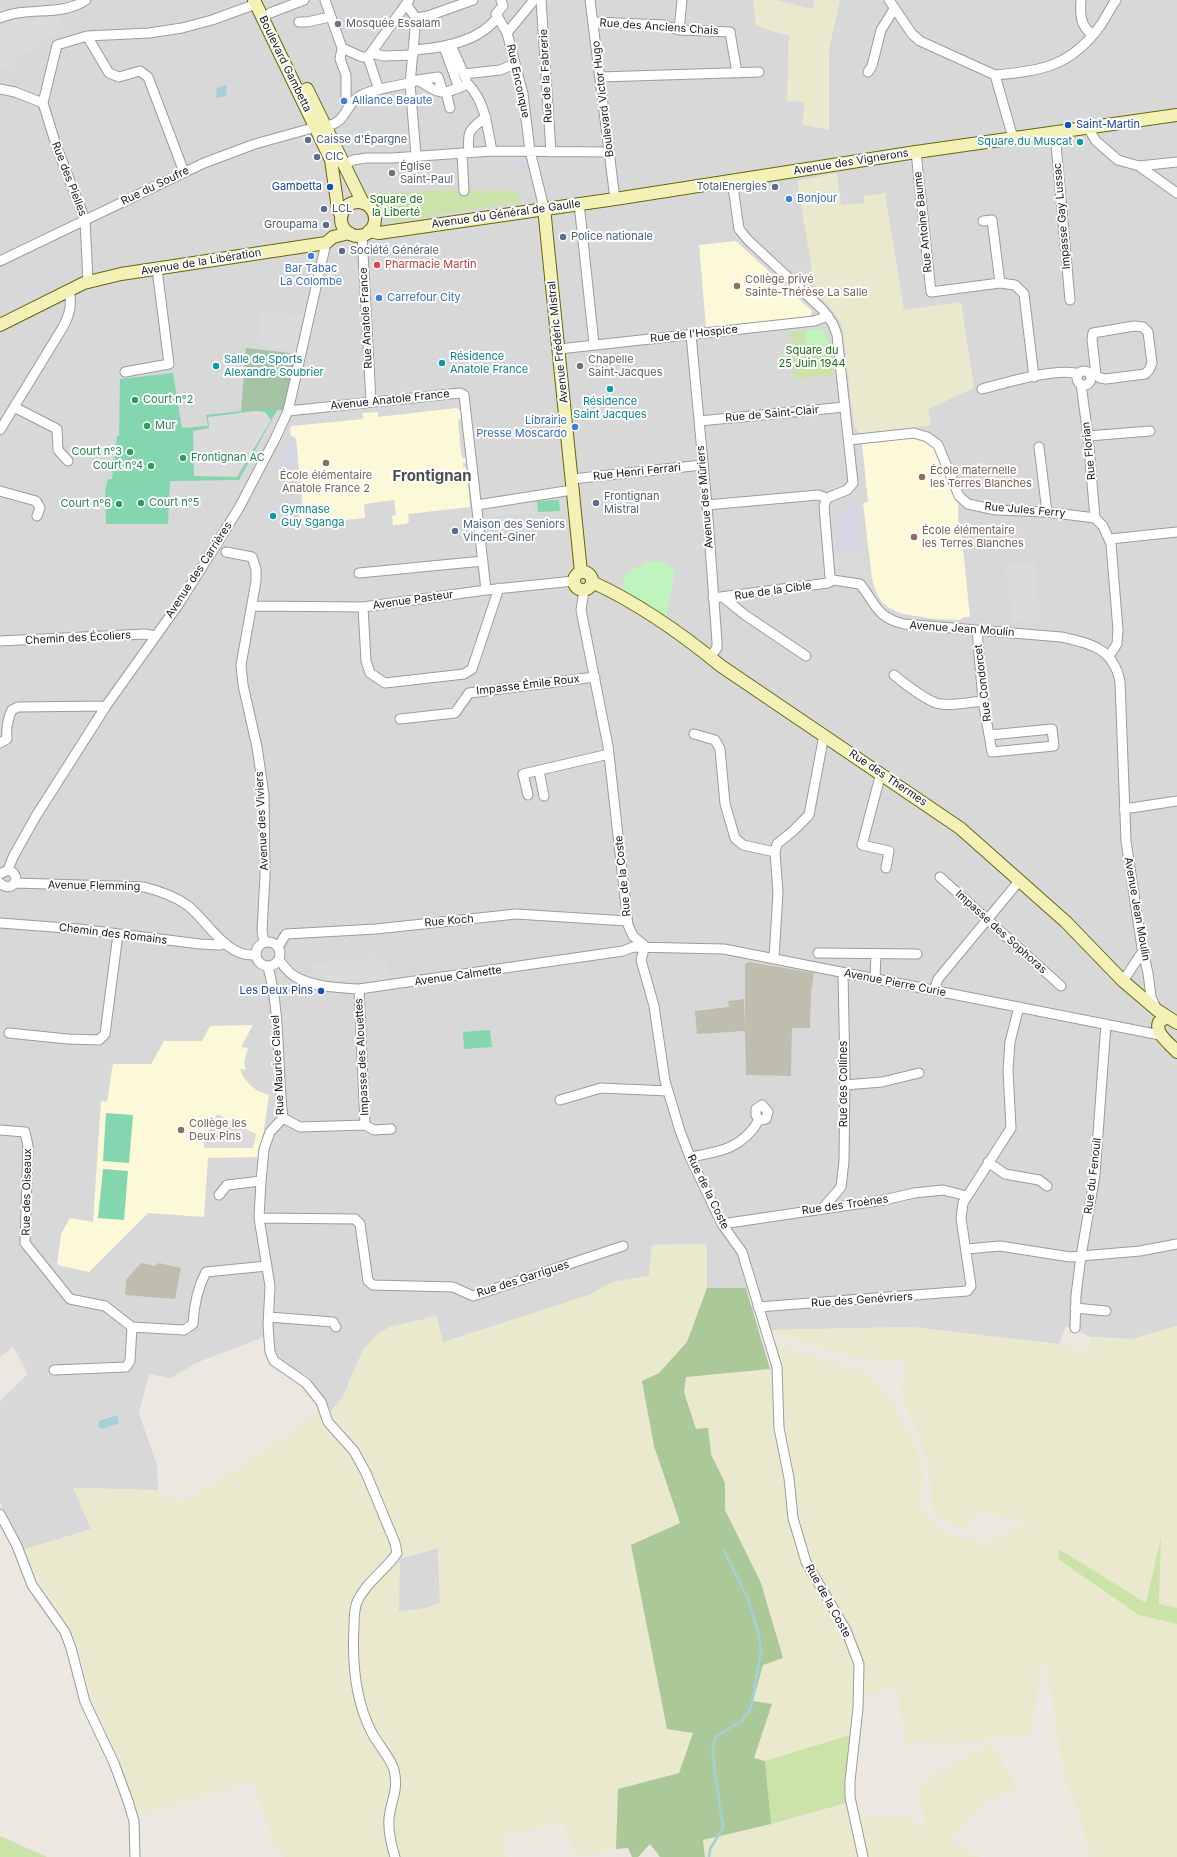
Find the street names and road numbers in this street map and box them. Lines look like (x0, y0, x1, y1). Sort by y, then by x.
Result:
street label: Boulevard Gambetta (256, 14, 314, 114)
street label: Rue des Anciens Chais (599, 16, 719, 38)
street label: Rue de la Fabrerie (537, 29, 555, 123)
street label: Boulevard Victor Hugo (589, 40, 617, 158)
street label: Rue Enconque (504, 43, 532, 119)
street label: Rue des Pielles (49, 140, 89, 218)
street label: Avenue des Vignerons (792, 146, 910, 178)
street label: Impasse Gay Lussac (1051, 162, 1073, 270)
street label: Rue du Soufre (119, 164, 191, 208)
street label: Rue Antoine Baume (911, 171, 935, 273)
street label: Avenue du Général de Gaulle (431, 197, 581, 231)
street label: Avenue de la Libération (140, 246, 262, 278)
street label: Rue Anatole France (357, 267, 375, 369)
street label: Avenue Frédéric Mistral (545, 280, 571, 404)
street label: Rue de l'Hospice (650, 323, 738, 345)
street label: Avenue Anatole France (330, 387, 450, 413)
street label: Rue de Saint-Clair (725, 403, 819, 425)
street label: Rue Florian (1079, 421, 1099, 481)
street label: Avenue des Mûriers (694, 445, 716, 549)
street label: Rue Henri Ferrari (592, 461, 682, 483)
street label: Rue Jules Ferry (984, 500, 1066, 520)
street label: Avenue des Carrières (163, 519, 235, 621)
street label: Rue de la Cible (734, 579, 812, 603)
street label: Avenue Pasteur (372, 588, 454, 612)
street label: Avenue Jean Moulin (909, 619, 1015, 639)
street label: Chemin des Écoliers (25, 629, 131, 647)
street label: Rue Condorcet (972, 644, 994, 722)
street label: Impasse Émile Roux (476, 672, 580, 698)
street label: Rue des Thermes (846, 747, 930, 809)
street label: Avenue des Viviers (253, 771, 271, 871)
street label: Rue de la Coste (612, 835, 634, 917)
street label: Avenue Jean Moulin (1121, 856, 1153, 962)
street label: Avenue Flemming (48, 879, 140, 893)
street label: Impasse des Sophoras (953, 887, 1049, 977)
street label: Rue Koch (424, 912, 474, 930)
street label: Chemin des Romains (58, 921, 168, 947)
street label: Avenue Calmette (414, 963, 502, 989)
street label: Avenue Pierre Curie (843, 967, 947, 999)
street label: Impasse des Alouettes (352, 998, 372, 1116)
street label: Rue Maurice Clavel (269, 1015, 287, 1115)
street label: Rue des Collines (837, 1041, 851, 1127)
street label: Rue du Fenouil (1082, 1137, 1104, 1215)
street label: Rue des Oiseaux (20, 1148, 34, 1236)
street label: Rue de la Coste (684, 1152, 732, 1232)
street label: Rue des Troènes (801, 1192, 889, 1218)
street label: Rue des Garrigues (475, 1258, 571, 1300)
street label: Rue des Genévriers (811, 1290, 913, 1310)
street label: Rue de la Coste (802, 1562, 854, 1640)

